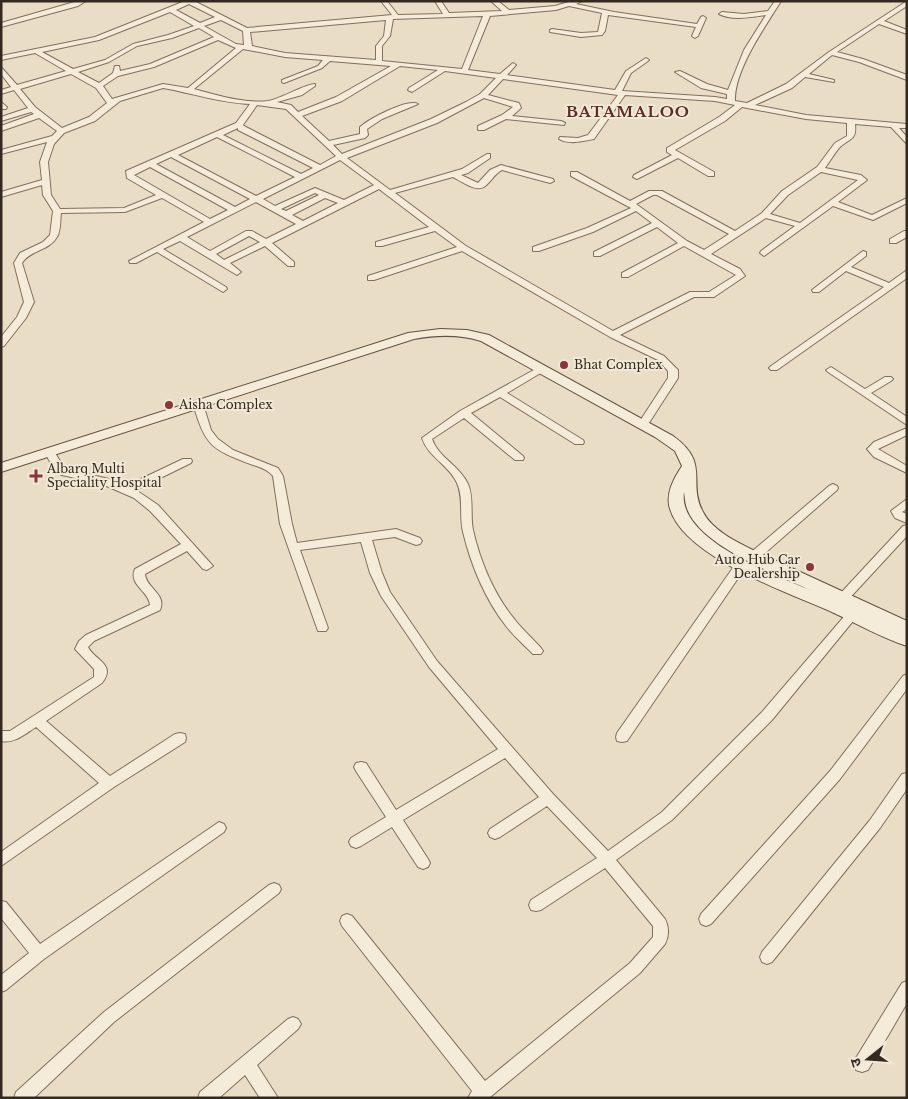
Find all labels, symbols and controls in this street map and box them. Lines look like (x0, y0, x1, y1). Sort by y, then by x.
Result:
district label: BATAMALOO (566, 102, 690, 121)
place label: Bhat Complex (574, 357, 663, 372)
marker: Bhat Complex (558, 359, 570, 371)
place label: Aisha Complex (178, 397, 273, 412)
marker: Aisha Complex (163, 399, 175, 411)
place label: Albarq Multi Speciality Hospital (46, 461, 162, 490)
marker: Albarq Multi Speciality Hospital (29, 469, 43, 483)
place label: Auto Hub Car Dealership (714, 552, 800, 581)
marker: Auto Hub Car Dealership (804, 561, 816, 573)
north arrow (843, 1034, 893, 1084)
text: उ (846, 1055, 865, 1069)

